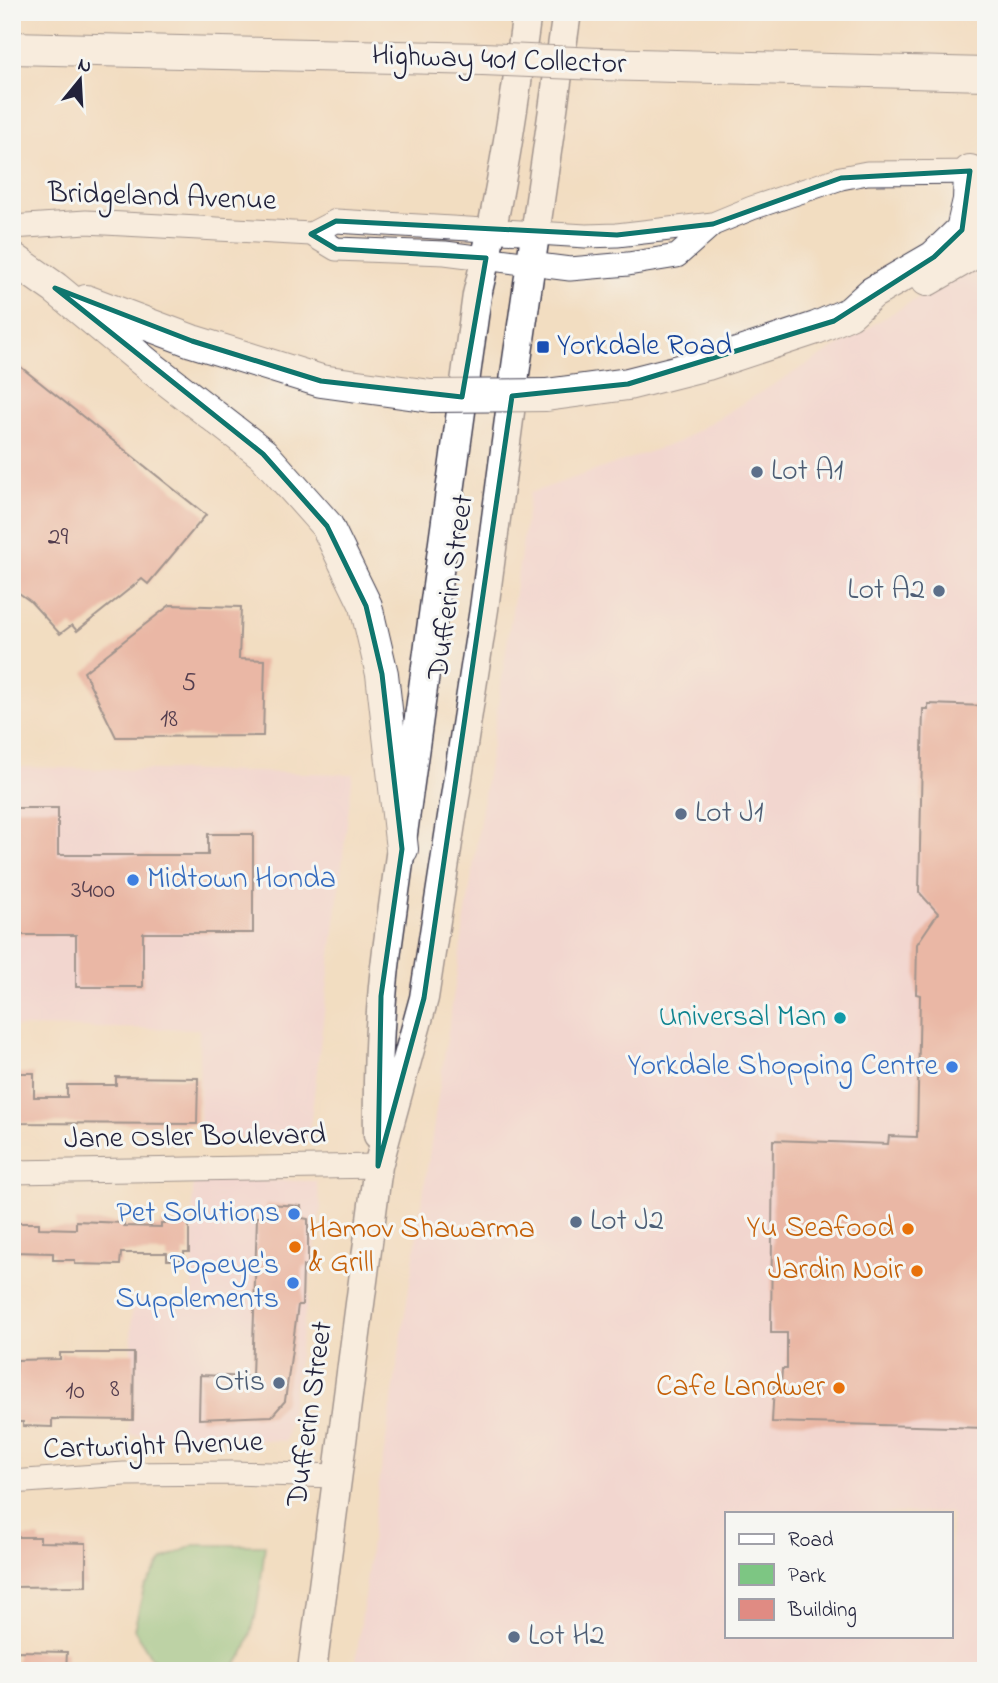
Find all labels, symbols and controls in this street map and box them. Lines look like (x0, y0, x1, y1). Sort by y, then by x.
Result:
street label: Highway 401 Collector (371, 35, 628, 87)
north arrow (46, 46, 116, 116)
text: N (74, 51, 95, 81)
street label: Bridgeland Avenue (46, 172, 278, 224)
place label: Yorkdale Road (557, 325, 732, 369)
marker: Yorkdale Road (535, 339, 551, 355)
place label: Lot A1 (771, 450, 843, 494)
marker: Lot A1 (749, 464, 765, 480)
street label: Dufferin Street (417, 492, 487, 683)
house number: 29 (48, 519, 69, 557)
place label: Lot A2 (847, 569, 925, 613)
marker: Lot A2 (931, 583, 947, 599)
house number: 5 (182, 665, 197, 703)
house number: 18 (160, 701, 178, 739)
place label: Lot J1 (695, 792, 763, 836)
marker: Lot J1 (673, 806, 689, 822)
place label: Midtown Honda (147, 858, 336, 902)
house number: 3400 (71, 872, 115, 910)
marker: Midtown Honda (125, 872, 141, 888)
place label: Universal Man (658, 996, 826, 1040)
marker: Universal Man (832, 1010, 848, 1026)
place label: Yorkdale Shopping Centre (628, 1045, 939, 1089)
marker: Yorkdale Shopping Centre (944, 1059, 960, 1075)
street label: Jane Osler Boulevard (64, 1114, 327, 1162)
place label: Pet Solutions (116, 1192, 280, 1236)
place label: Lot J2 (590, 1200, 664, 1244)
marker: Pet Solutions (286, 1206, 302, 1222)
place label: Yu Seafood (747, 1207, 894, 1251)
place label: Hamov Shawarma & Grill (309, 1208, 535, 1286)
marker: Lot J2 (568, 1214, 584, 1230)
marker: Yu Seafood (900, 1221, 916, 1237)
marker: Hamov Shawarma & Grill (287, 1239, 303, 1255)
place label: Popeye's Supplements (116, 1244, 279, 1322)
place label: Jardin Noir (768, 1249, 904, 1293)
marker: Jardin Noir (909, 1263, 925, 1279)
marker: Popeye's Supplements (285, 1275, 301, 1291)
street label: Dufferin Street (276, 1319, 346, 1510)
place label: Otis (215, 1361, 265, 1405)
place label: Cafe Landwer (656, 1366, 826, 1410)
house number: 8 (110, 1371, 120, 1409)
house number: 10 (65, 1373, 85, 1411)
marker: Otis (271, 1375, 287, 1391)
marker: Cafe Landwer (831, 1380, 847, 1396)
street label: Cartwright Avenue (42, 1421, 264, 1473)
legend (725, 1512, 953, 1638)
text: Road (788, 1526, 834, 1556)
text: Park (788, 1562, 827, 1592)
text: Building (787, 1596, 857, 1628)
place label: Lot H2 (528, 1615, 605, 1659)
marker: Lot H2 (506, 1629, 522, 1645)

